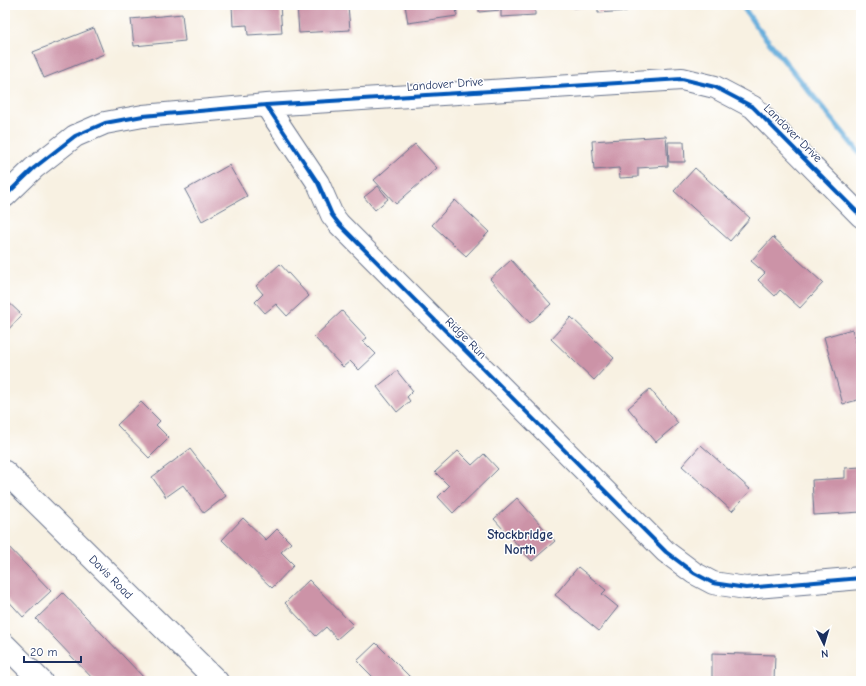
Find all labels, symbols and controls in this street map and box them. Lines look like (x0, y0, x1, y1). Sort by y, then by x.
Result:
street label: Landover Drive (406, 74, 484, 94)
street label: Landover Drive (761, 101, 825, 165)
street label: Ridge Run (442, 314, 490, 362)
district label: Stockbridge North (487, 527, 553, 557)
street label: Davis Road (86, 552, 136, 602)
north arrow (804, 624, 844, 664)
scale bar (24, 638, 81, 664)
text: 20 m (30, 645, 58, 659)
text: N (821, 647, 829, 660)

